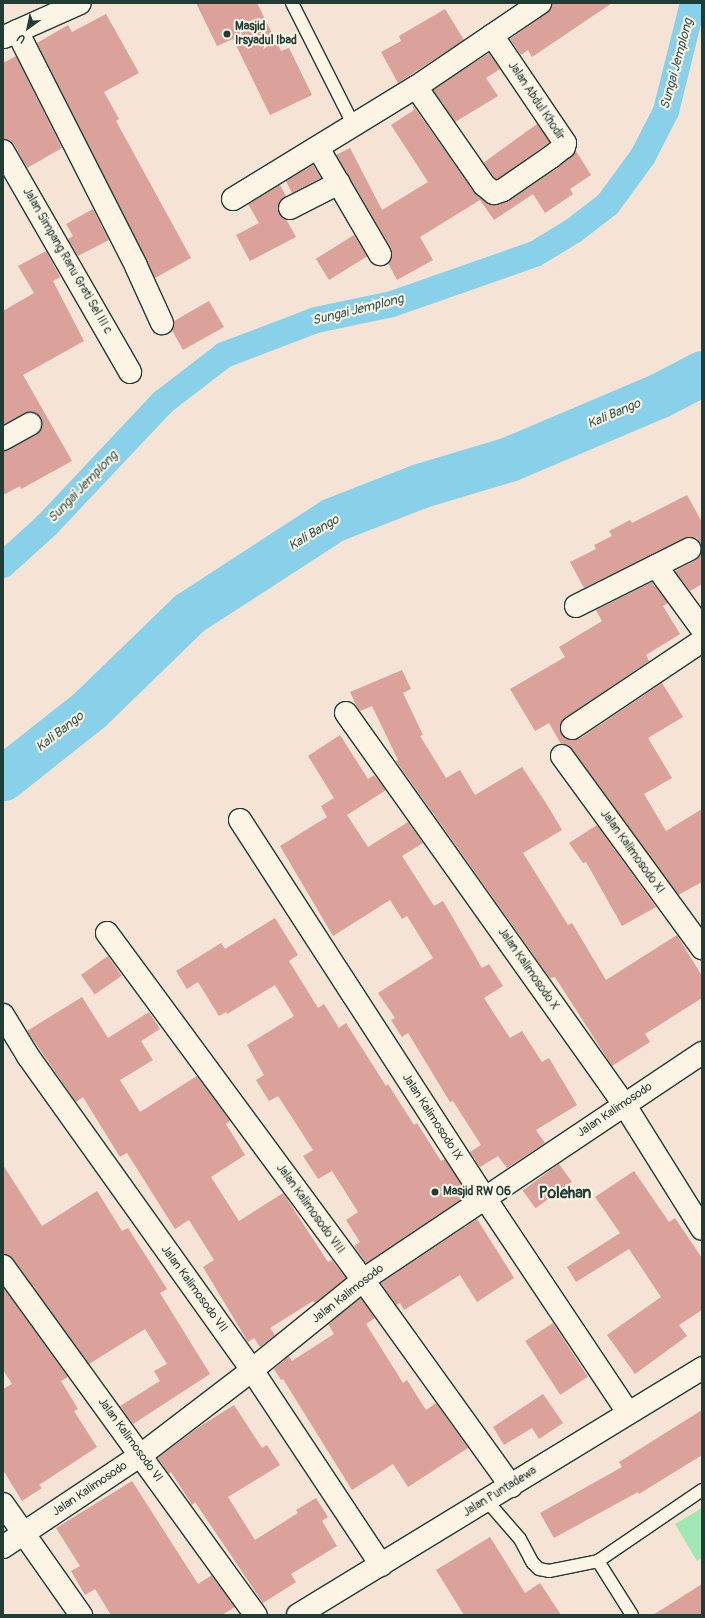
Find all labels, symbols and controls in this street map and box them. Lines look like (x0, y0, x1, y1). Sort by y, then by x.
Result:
north arrow (8, 8, 48, 48)
water label: Sungai Jemplong (657, 17, 697, 111)
place label: Masjid Irsyadul Ibad (235, 20, 297, 48)
marker: Masjid Irsyadul Ibad (222, 29, 232, 39)
text: U (15, 31, 28, 46)
street label: Jalan Abdul Khodir (504, 59, 568, 143)
street label: Jalan Simpang Ranu Grati Sel III c (19, 185, 115, 337)
water label: Sungai Jemplong (311, 291, 405, 329)
water label: Kali Bango (585, 396, 643, 432)
water label: Sungai Jemplong (45, 448, 121, 526)
water label: Kali Bango (286, 512, 342, 554)
water label: Kali Bango (33, 709, 87, 755)
street label: Jalan Kalimosodo XI (597, 807, 667, 897)
street label: Jalan Kalimosodo X (494, 925, 562, 1013)
street label: Jalan Kalimosodo IX (399, 1071, 465, 1163)
street label: Jalan Kalimosodo (575, 1080, 655, 1140)
street label: Jalan Kalimosodo VIII (273, 1161, 347, 1257)
district label: Polehan (539, 1183, 591, 1203)
place label: Masjid RW 06 (443, 1185, 511, 1199)
marker: Masjid RW 06 (430, 1187, 440, 1197)
street label: Jalan Kalimosodo VII (158, 1243, 230, 1335)
street label: Jalan Kalimosodo (309, 1261, 387, 1327)
street label: Jalan Kalimosodo VI (95, 1395, 165, 1485)
street label: Jalan Kalimosodo (50, 1459, 130, 1519)
street label: Jalan Puntadewa (461, 1464, 539, 1520)

